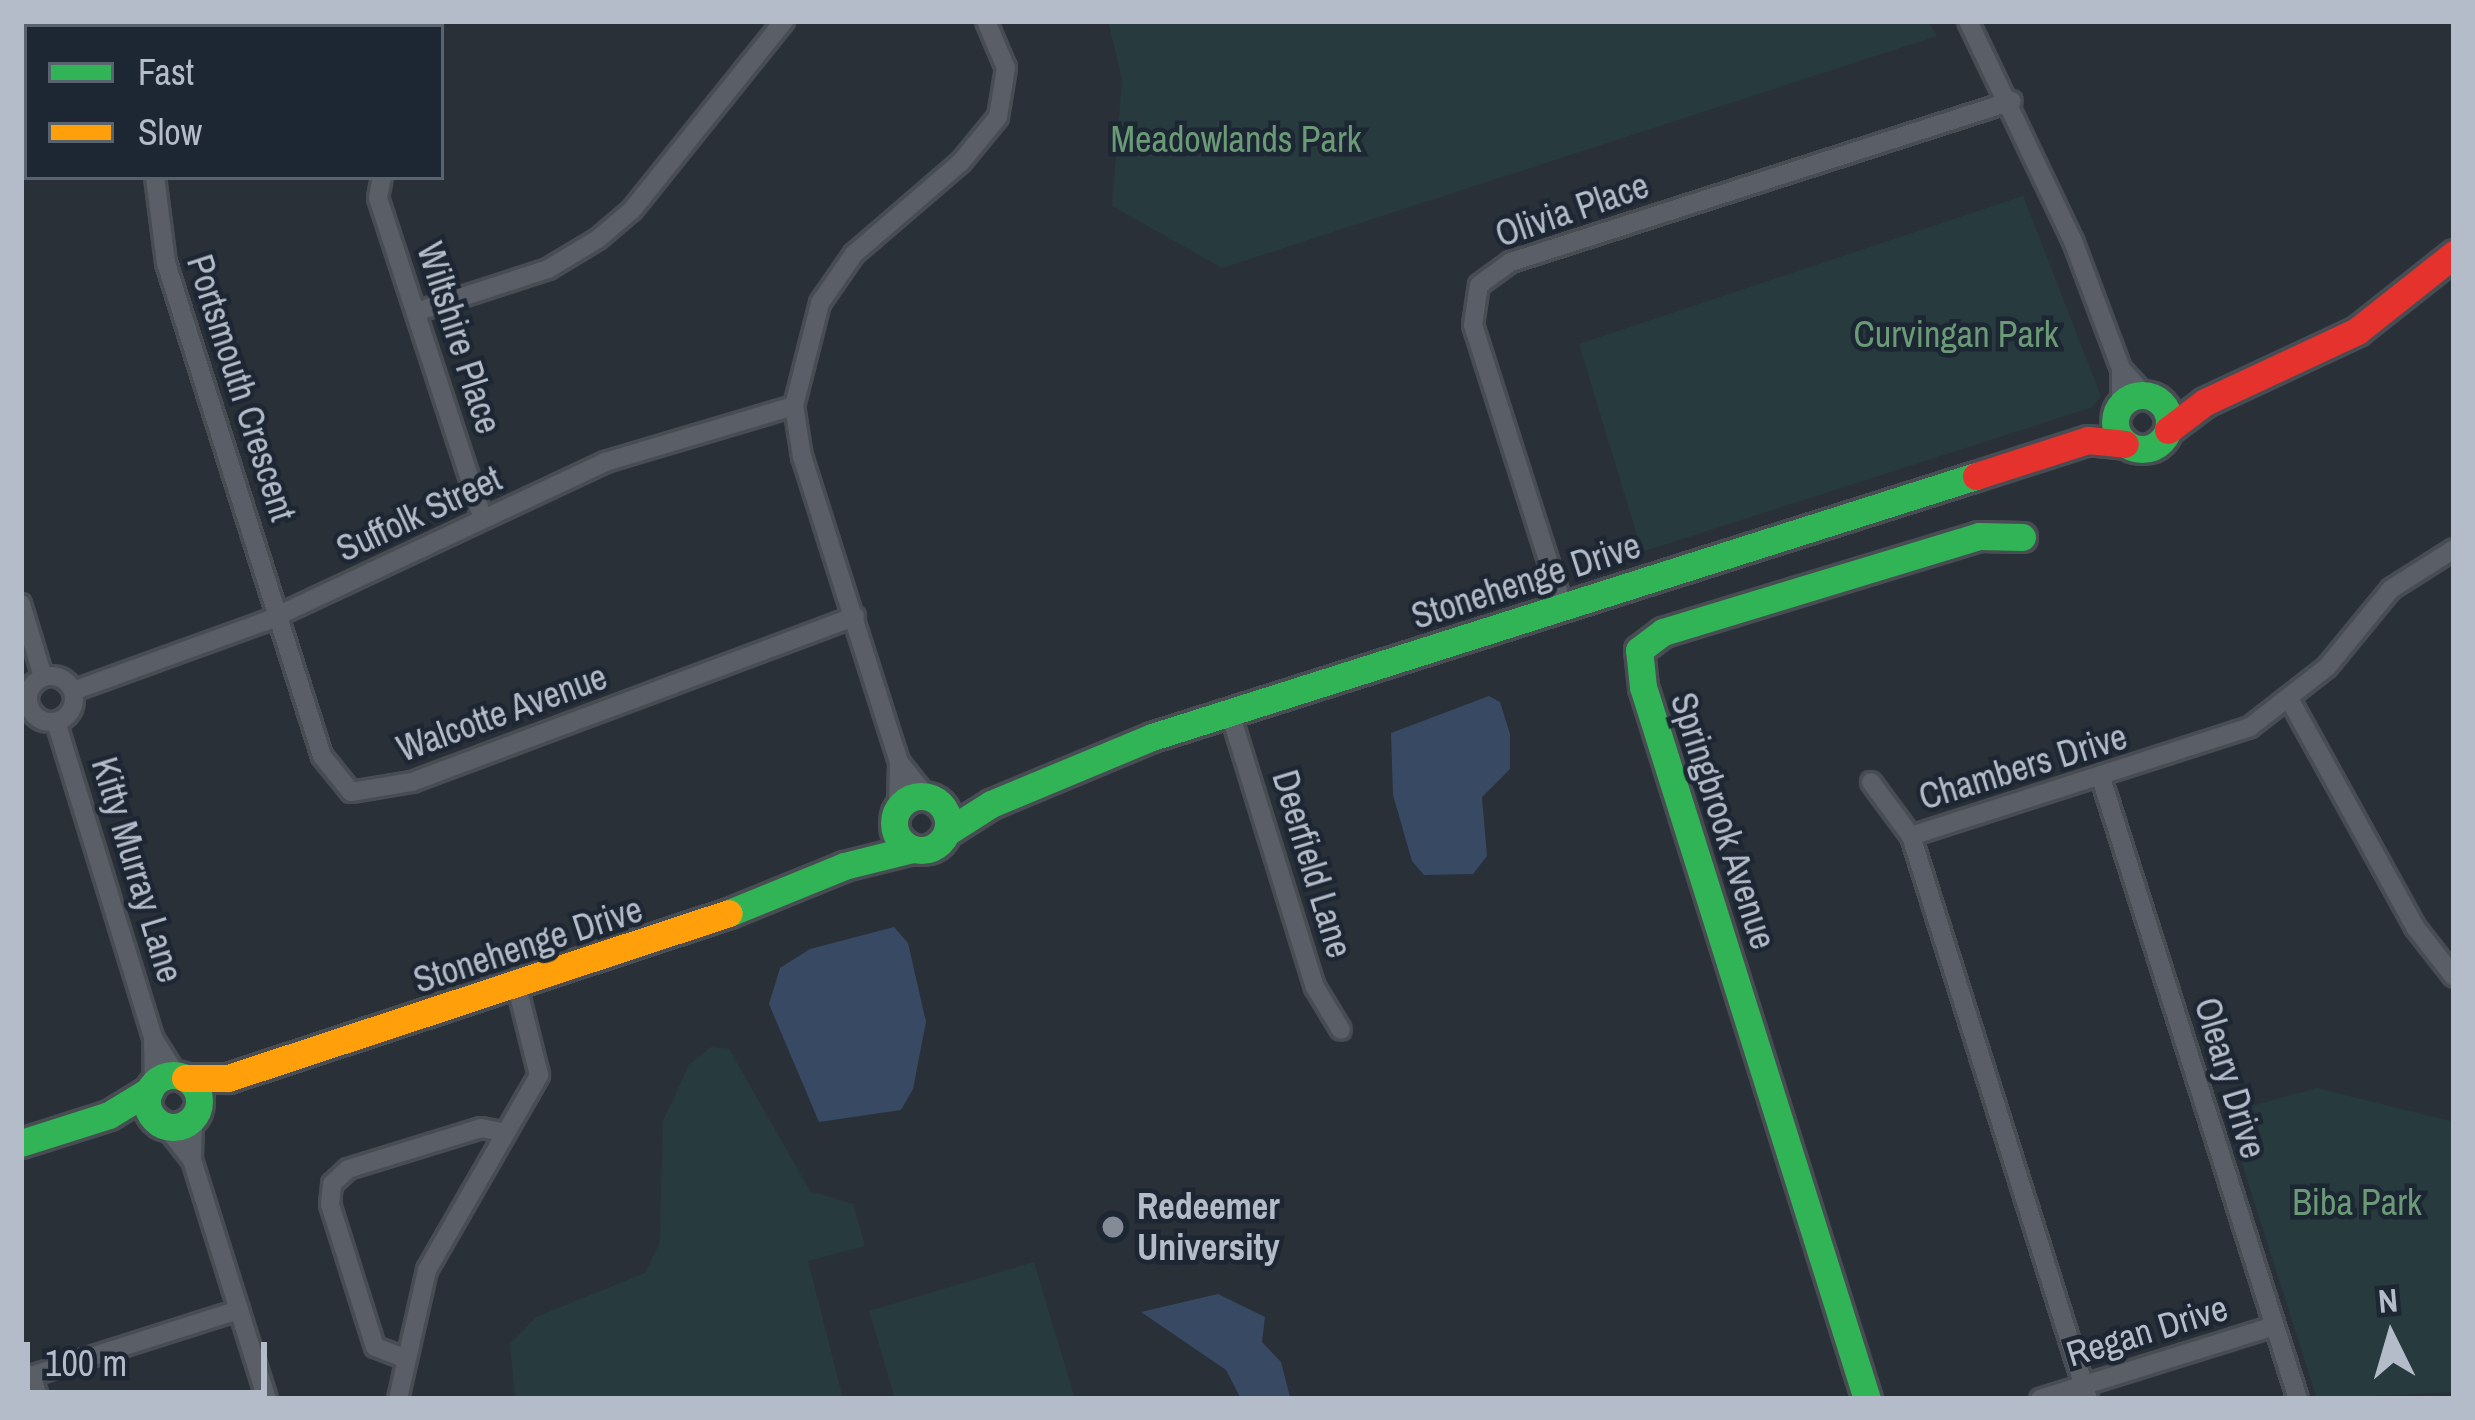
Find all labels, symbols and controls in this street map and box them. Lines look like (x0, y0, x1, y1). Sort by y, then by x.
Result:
legend (24, 24, 444, 180)
text: Fast (138, 48, 194, 96)
text: Slow (138, 108, 202, 156)
park label: Meadowlands Park (1110, 118, 1362, 162)
street label: Olivia Place (1490, 164, 1654, 256)
street label: Wiltshire Place (408, 237, 510, 439)
street label: Portsmouth Crescent (178, 249, 304, 527)
park label: Curvingan Park (1853, 313, 2059, 357)
street label: Suffolk Street (330, 457, 508, 571)
street label: Stonehenge Drive (1406, 524, 1646, 638)
street label: Walcotte Avenue (391, 655, 613, 771)
street label: Springbrook Avenue (1661, 687, 1785, 955)
street label: Chambers Drive (1914, 715, 2132, 819)
street label: Kitty Murray Lane (82, 752, 192, 988)
street label: Deerfield Lane (1263, 765, 1361, 963)
street label: Stonehenge Drive (408, 888, 648, 1002)
street label: Oleary Drive (2185, 992, 2275, 1164)
park label: Biba Park (2292, 1181, 2422, 1225)
place label: Redeemer University (1137, 1184, 1280, 1269)
marker: Redeemer University (1100, 1214, 1126, 1240)
north arrow (2331, 1276, 2451, 1396)
text: N (2376, 1277, 2400, 1323)
street label: Regan Drive (2061, 1286, 2233, 1376)
scale bar (30, 1318, 273, 1392)
text: 100 m (45, 1339, 127, 1387)

